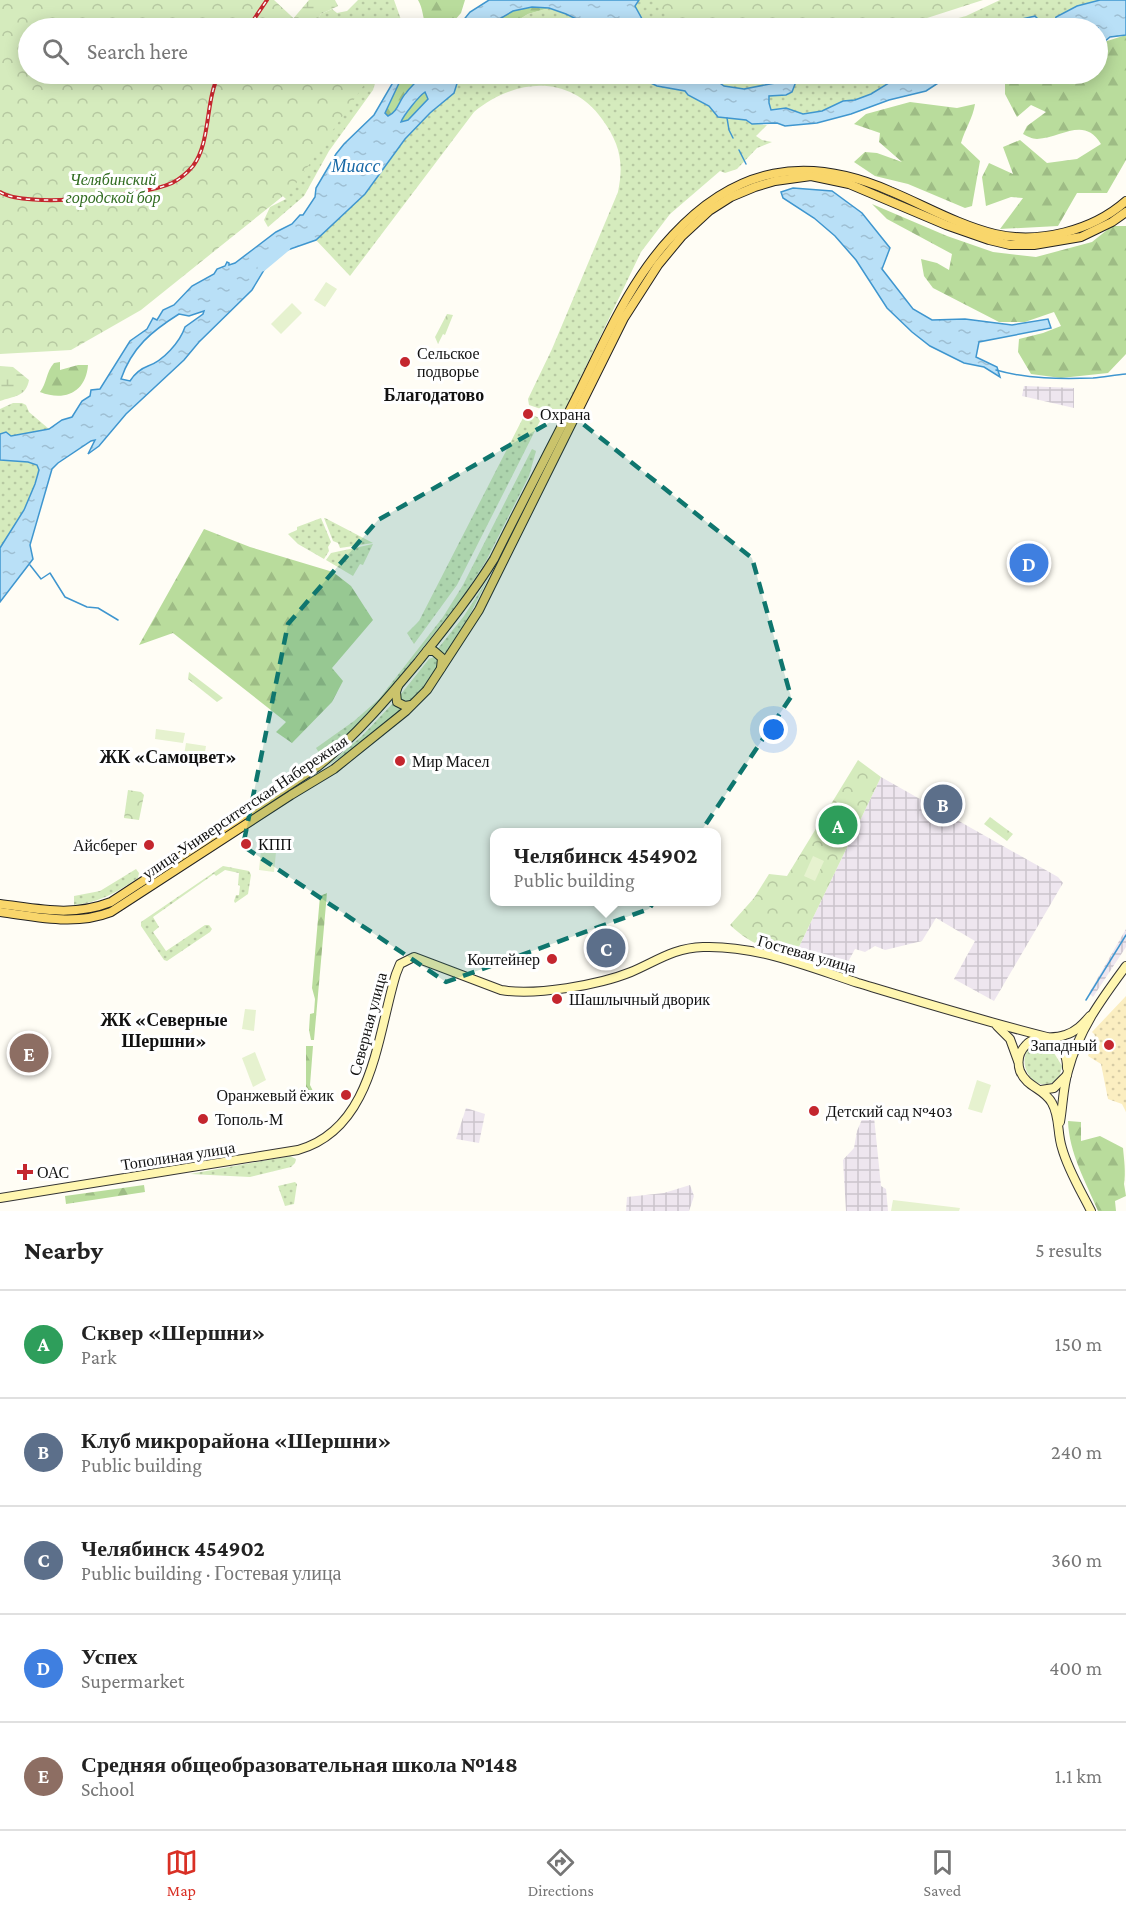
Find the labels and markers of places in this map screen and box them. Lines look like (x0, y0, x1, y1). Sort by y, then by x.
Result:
place label: Сельское подворье (417, 345, 480, 381)
marker: Сельское подворье (398, 355, 412, 369)
place label: Охрана (540, 406, 590, 424)
marker: Охрана (521, 407, 535, 421)
pin: D (1010, 540, 1048, 586)
place label: Мир Масел (412, 753, 490, 771)
marker: Мир Масел (393, 754, 407, 768)
pin: B (924, 782, 962, 826)
pin: A (818, 802, 858, 848)
place label: КПП (258, 836, 292, 853)
place label: Айсберег (73, 837, 137, 855)
marker: КПП (239, 837, 253, 851)
marker: Айсберег (142, 838, 156, 852)
pin: C (586, 926, 626, 970)
place label: Контейнер (467, 951, 540, 969)
marker: Контейнер (545, 952, 559, 966)
place label: Шашлычный дворик (569, 991, 710, 1009)
marker: Шашлычный дворик (550, 992, 564, 1006)
pin: E (9, 1030, 48, 1076)
place label: Западный (1030, 1037, 1097, 1055)
marker: Западный (1102, 1038, 1116, 1052)
place label: Оранжевый ёжик (216, 1087, 334, 1105)
marker: Оранжевый ёжик (339, 1088, 353, 1102)
place label: Детский сад №403 (826, 1103, 953, 1121)
marker: Детский сад №403 (807, 1104, 821, 1118)
place label: Тополь-М (215, 1111, 283, 1128)
marker: Тополь-М (196, 1112, 210, 1126)
place label: ОАС (37, 1164, 69, 1181)
marker: ОАС (18, 1165, 32, 1179)

